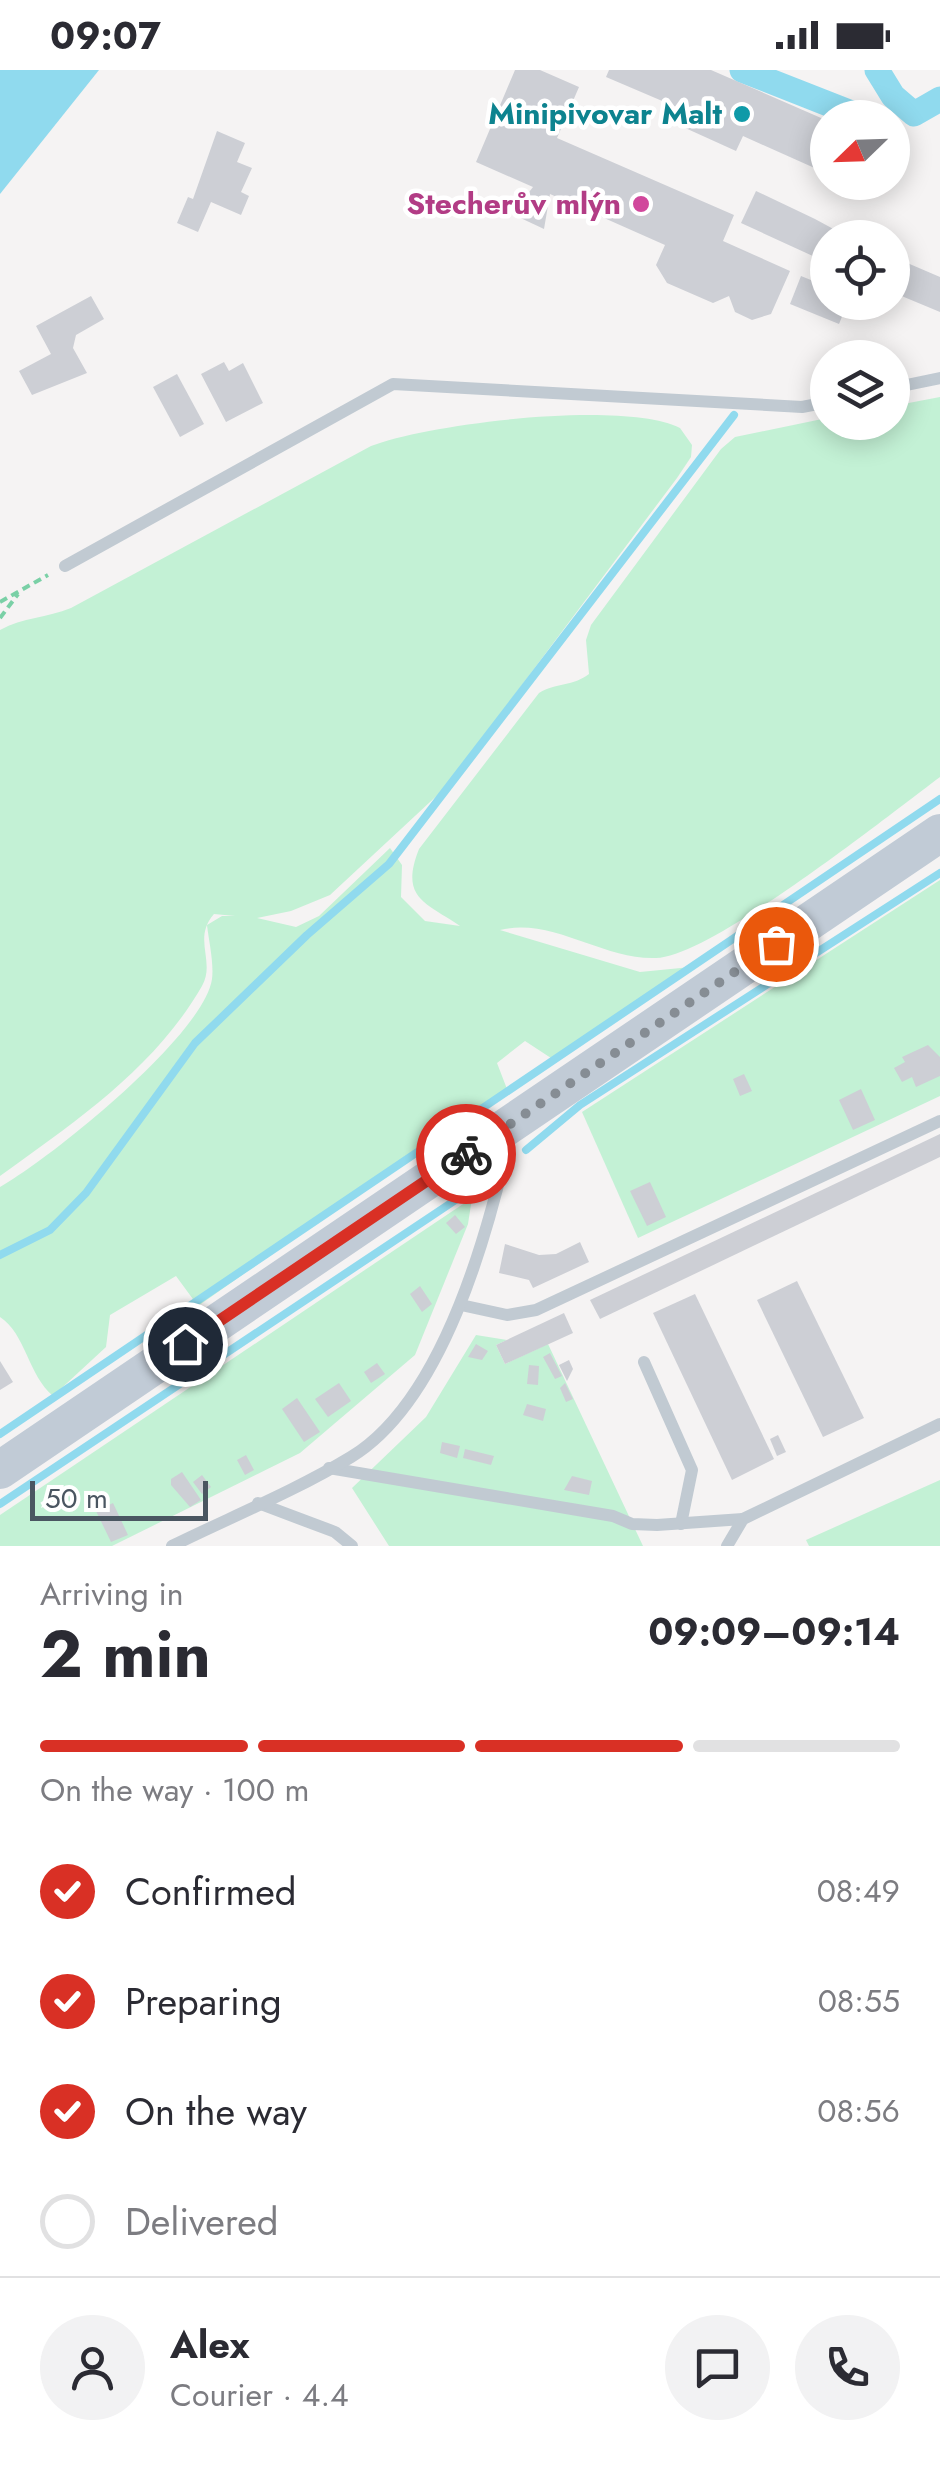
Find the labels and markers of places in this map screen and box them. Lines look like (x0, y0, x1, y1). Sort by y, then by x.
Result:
place label: Minipivovar Malt (488, 92, 722, 135)
marker: Minipivovar Malt (731, 103, 753, 125)
place label: Stecherův mlýn (406, 182, 621, 225)
marker: Stecherův mlýn (630, 193, 652, 215)
pin (734, 902, 819, 987)
pin (143, 1302, 228, 1387)

